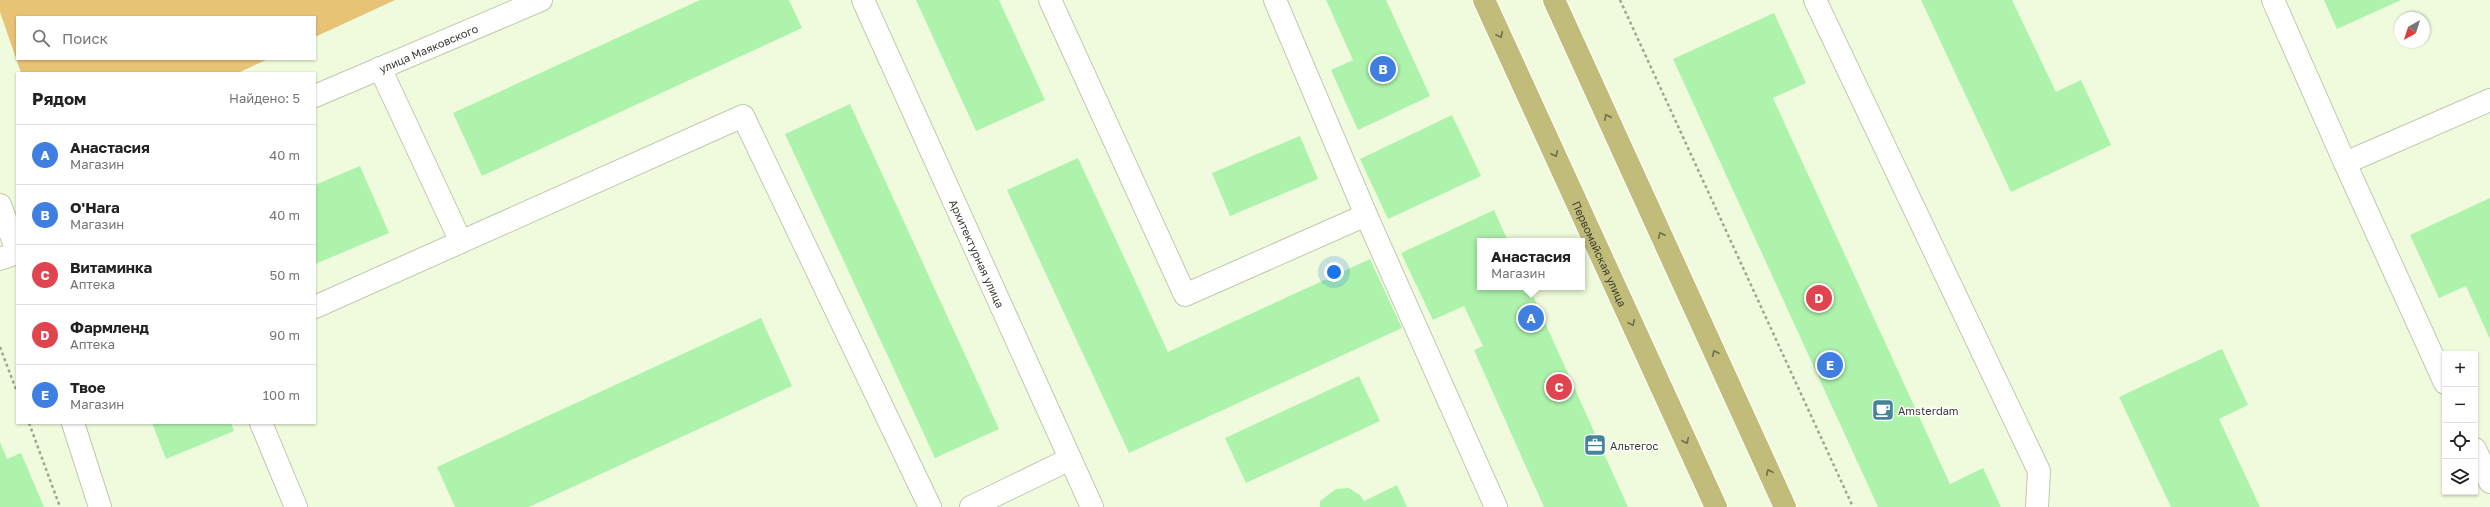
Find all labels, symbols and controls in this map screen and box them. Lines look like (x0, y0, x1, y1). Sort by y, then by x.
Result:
north arrow (2394, 12, 2430, 48)
search box (16, 16, 316, 60)
street label: улица Маяковского (377, 21, 480, 75)
icon: search (30, 27, 52, 49)
text: Поиск (62, 29, 108, 47)
one-way arrow (1496, 32, 1504, 39)
pin: B (1370, 54, 1396, 84)
text: Рядом (32, 88, 86, 109)
text: Найдено: 5 (229, 90, 300, 106)
one-way arrow (1604, 113, 1612, 121)
text: Анастасия (70, 138, 150, 156)
text: A (40, 147, 50, 163)
text: 40 m (269, 147, 300, 163)
one-way arrow (1550, 150, 1558, 157)
text: Магазин (70, 156, 124, 172)
street label: Архитектурная улица (947, 197, 1008, 310)
text: O'Hara (70, 198, 120, 216)
street label: Первомайская улица (1570, 199, 1630, 309)
text: B (40, 207, 50, 223)
text: 40 m (269, 207, 300, 223)
text: Магазин (70, 216, 124, 232)
one-way arrow (1658, 232, 1666, 239)
popup (1477, 238, 1585, 290)
text: Анастасия (1491, 247, 1571, 265)
text: Витаминка (70, 258, 152, 276)
your location (1324, 262, 1344, 282)
text: Магазин (1491, 265, 1545, 281)
text: C (40, 267, 50, 283)
text: 50 m (270, 267, 300, 283)
text: Аптека (70, 276, 115, 292)
pin: D (1806, 283, 1832, 313)
pin: A (1518, 303, 1544, 333)
text: Фармленд (70, 318, 149, 336)
one-way arrow (1627, 318, 1635, 326)
text: D (40, 327, 50, 343)
text: 90 m (269, 327, 300, 343)
text: Аптека (70, 336, 115, 352)
one-way arrow (1712, 350, 1720, 358)
pin: E (1817, 350, 1843, 380)
map controls (2442, 351, 2478, 495)
button: + (2442, 351, 2478, 387)
pin: C (1546, 372, 1572, 402)
text: Твое (70, 378, 106, 396)
text: E (41, 387, 49, 403)
text: 100 m (263, 387, 300, 403)
button: − (2442, 387, 2478, 423)
text: Магазин (70, 396, 124, 412)
cafe icon: Amsterdam (1870, 397, 1896, 423)
place label: Amsterdam (1898, 404, 1959, 417)
button: locate (2442, 423, 2478, 459)
office icon: Альтегос (1582, 432, 1608, 458)
one-way arrow (1681, 437, 1689, 444)
place label: Альтегос (1610, 439, 1658, 452)
button: layers (2442, 459, 2478, 495)
one-way arrow (1766, 468, 1774, 476)

